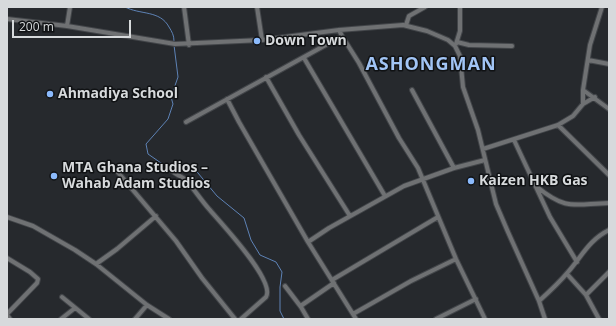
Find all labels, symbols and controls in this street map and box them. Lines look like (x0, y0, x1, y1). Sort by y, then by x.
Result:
scale bar (14, 12, 133, 38)
text: 200 m (19, 18, 54, 35)
place label: Down Town (265, 33, 347, 49)
marker: Down Town (252, 36, 262, 46)
district label: ASHONGMAN (365, 54, 497, 76)
place label: Ahmadiya School (58, 86, 178, 102)
marker: Ahmadiya School (45, 89, 55, 99)
place label: MTA Ghana Studios – Wahab Adam Studios (62, 160, 210, 192)
marker: MTA Ghana Studios – Wahab Adam Studios (49, 171, 59, 181)
place label: Kaizen HKB Gas (479, 173, 588, 189)
marker: Kaizen HKB Gas (466, 176, 476, 186)

